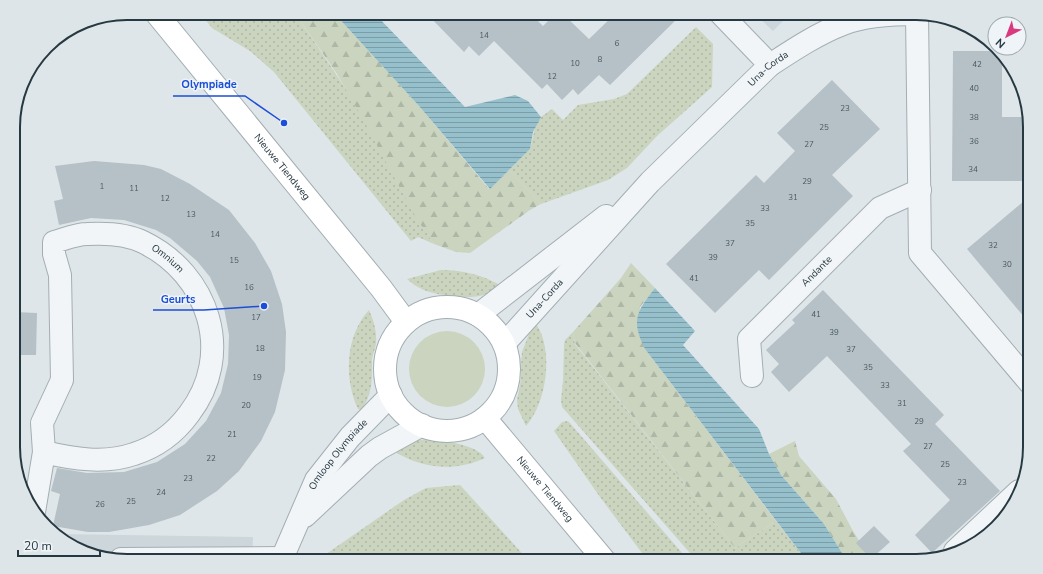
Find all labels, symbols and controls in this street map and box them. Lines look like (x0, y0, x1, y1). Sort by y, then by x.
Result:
north arrow (987, 16, 1027, 56)
house number: 14 (479, 30, 489, 41)
text: N (993, 35, 1009, 51)
house number: 6 (615, 38, 620, 49)
street label: Una-Corda (745, 48, 791, 90)
house number: 8 (598, 54, 603, 65)
house number: 10 (570, 58, 580, 69)
house number: 42 (972, 59, 982, 70)
house number: 12 (547, 71, 557, 82)
callout: Olympiade (173, 73, 245, 96)
text: Olympiade (181, 77, 237, 92)
house number: 40 (969, 83, 979, 94)
house number: 23 (840, 103, 850, 114)
house number: 38 (969, 112, 979, 123)
house number: 25 (819, 122, 829, 133)
street label: Nieuwe Tiendweg (251, 131, 313, 203)
house number: 36 (969, 136, 979, 147)
house number: 27 (804, 139, 814, 150)
house number: 34 (968, 164, 978, 175)
house number: 29 (802, 176, 812, 187)
house number: 1 (100, 181, 105, 192)
house number: 11 (129, 183, 139, 194)
house number: 31 (788, 192, 798, 203)
house number: 12 (160, 193, 170, 204)
house number: 33 (760, 203, 770, 214)
house number: 13 (186, 209, 196, 220)
house number: 35 (745, 218, 755, 229)
house number: 14 (210, 229, 220, 240)
house number: 37 (725, 238, 735, 249)
house number: 32 (988, 240, 998, 251)
street label: Omnium (149, 241, 187, 276)
house number: 39 (708, 252, 718, 263)
street label: Andante (798, 253, 835, 290)
house number: 15 (229, 255, 239, 266)
house number: 30 (1002, 259, 1012, 270)
house number: 41 (689, 273, 699, 284)
street label: Una-Corda (523, 276, 566, 322)
house number: 16 (244, 282, 254, 293)
callout: Geurts (153, 287, 204, 310)
text: Geurts (161, 292, 195, 307)
house number: 41 (811, 309, 821, 320)
house number: 17 (251, 312, 261, 323)
house number: 39 (829, 327, 839, 338)
house number: 18 (255, 343, 265, 354)
house number: 37 (846, 344, 856, 355)
house number: 35 (863, 362, 873, 373)
house number: 19 (252, 372, 262, 383)
house number: 33 (880, 380, 890, 391)
house number: 31 (897, 398, 907, 409)
house number: 20 (241, 400, 251, 411)
street label: Omloop Olympiade (306, 416, 371, 492)
house number: 29 (914, 416, 924, 427)
house number: 21 (227, 429, 237, 440)
house number: 27 (923, 441, 933, 452)
house number: 22 (206, 453, 216, 464)
street label: Nieuwe Tiendweg (513, 453, 576, 525)
house number: 25 (940, 459, 950, 470)
house number: 23 (183, 473, 193, 484)
house number: 23 (957, 477, 967, 488)
house number: 24 (156, 487, 166, 498)
house number: 25 (126, 496, 136, 507)
house number: 26 (95, 499, 105, 510)
scale bar (18, 532, 100, 558)
text: 20 m (24, 538, 52, 554)

